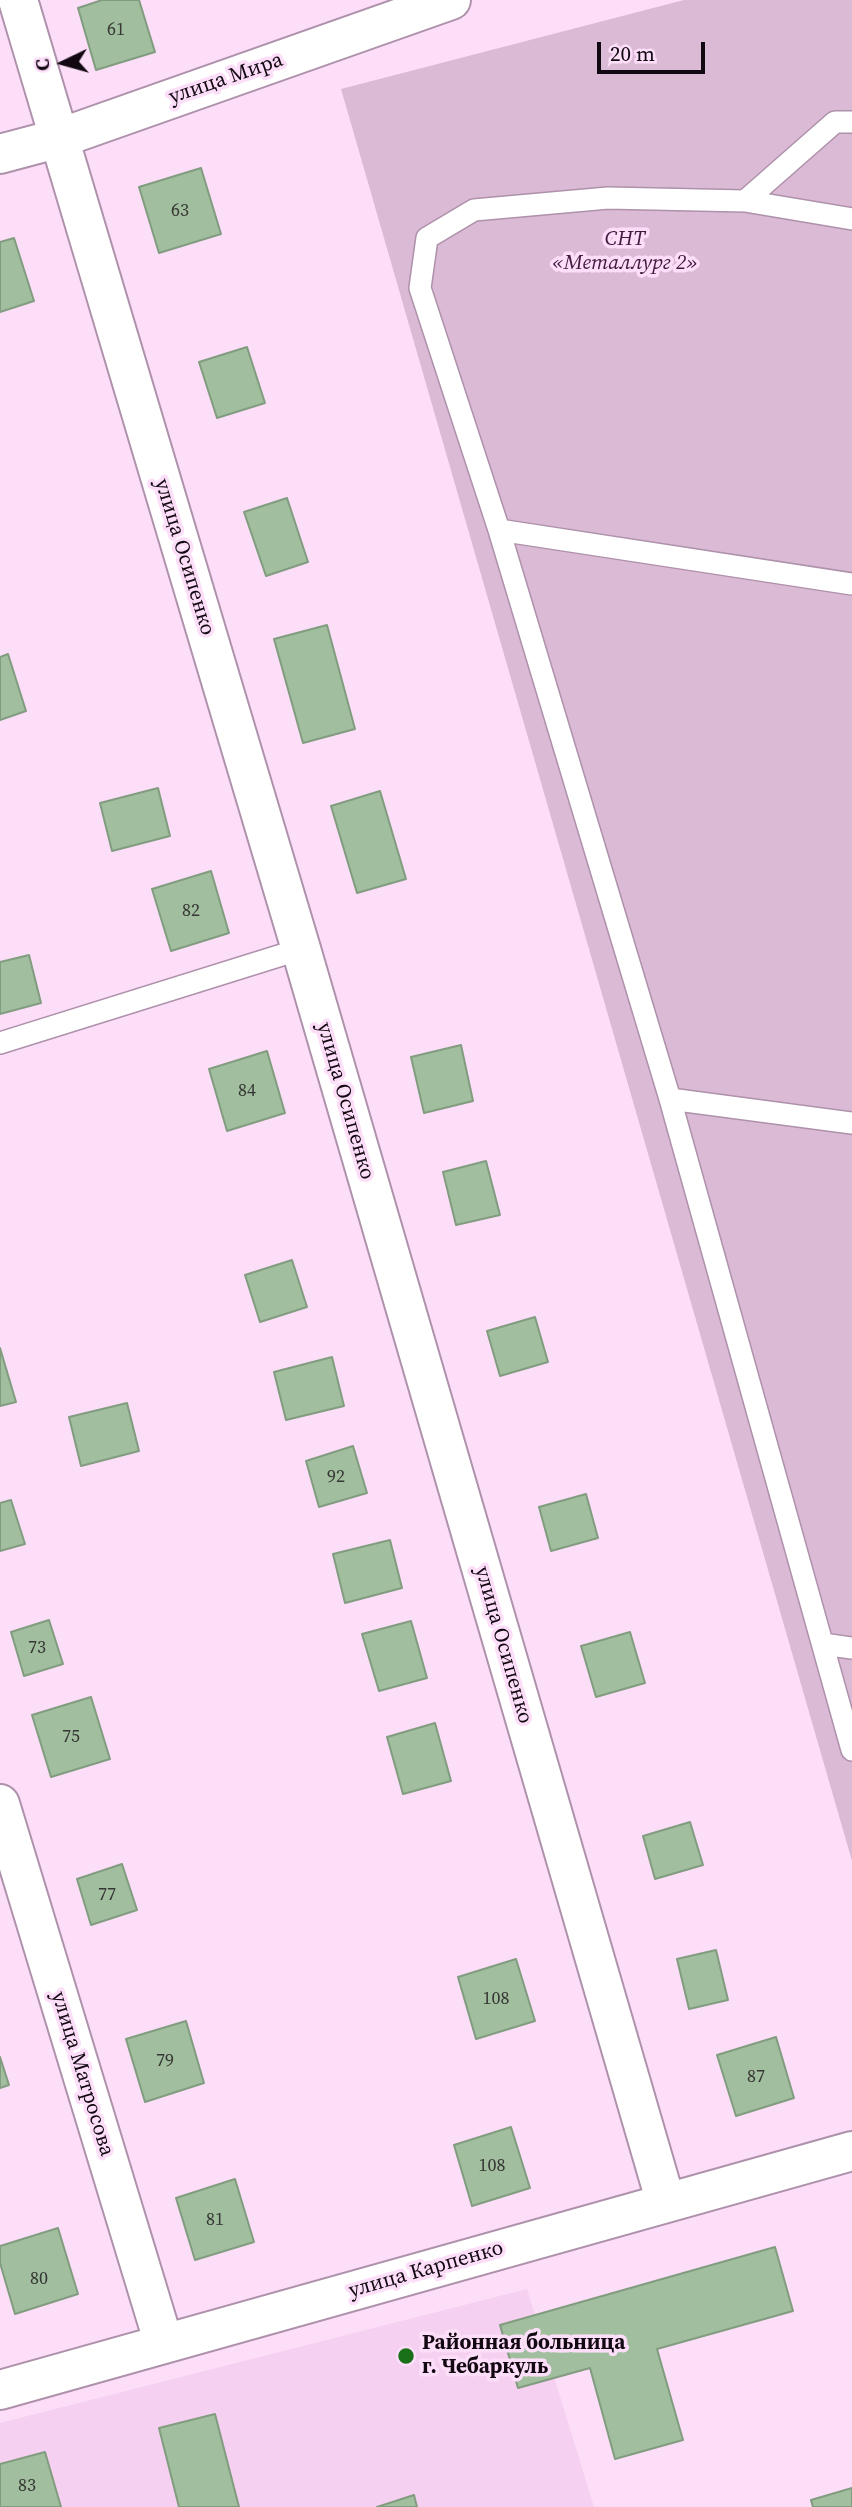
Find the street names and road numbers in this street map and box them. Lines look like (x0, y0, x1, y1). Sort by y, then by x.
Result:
street label: улица Мира (166, 48, 286, 110)
street label: улица Осипенко (148, 476, 220, 638)
street label: улица Осипенко (311, 1020, 379, 1182)
street label: улица Осипенко (469, 1564, 537, 1726)
street label: улица Матросова (45, 1989, 119, 2159)
street label: улица Карпенко (346, 2236, 506, 2304)

